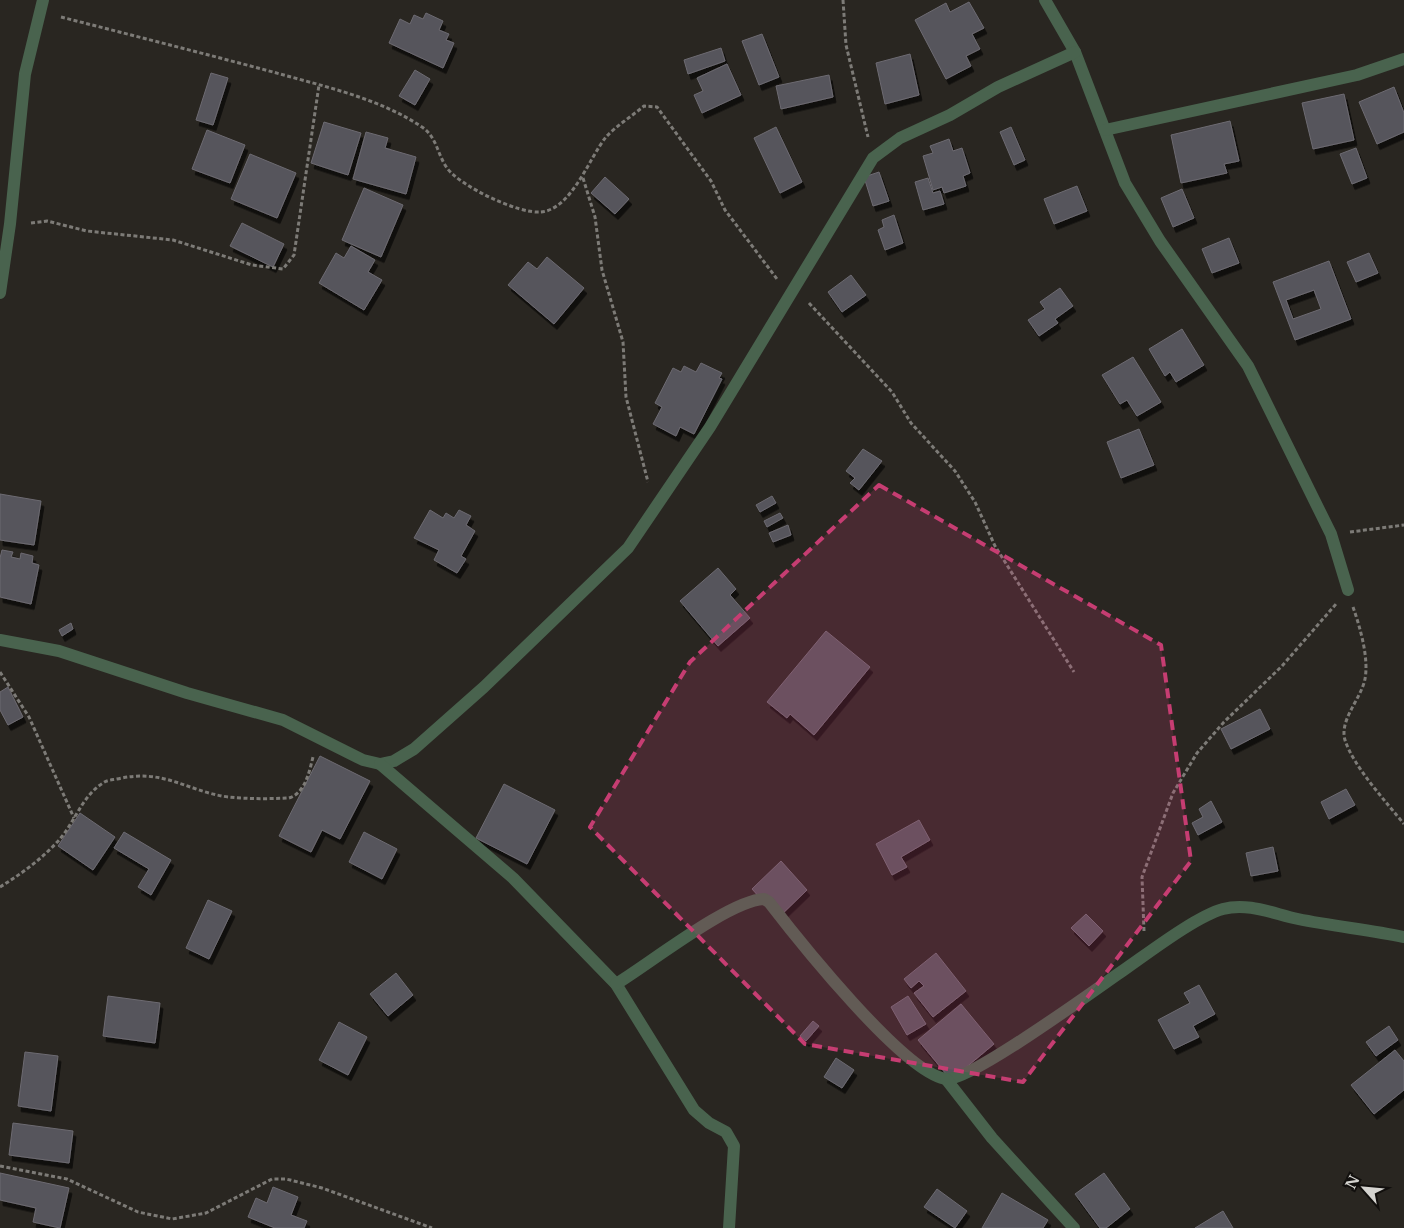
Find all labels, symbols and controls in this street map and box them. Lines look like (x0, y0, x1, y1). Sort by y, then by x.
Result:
north arrow (1339, 1163, 1389, 1213)
text: N (1341, 1172, 1363, 1192)

